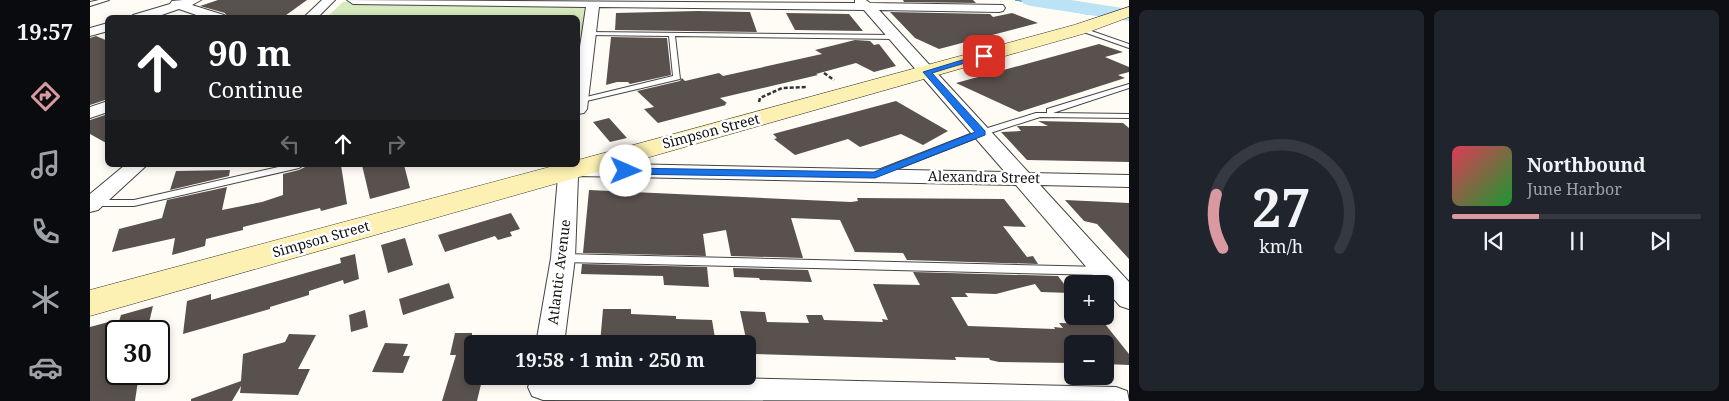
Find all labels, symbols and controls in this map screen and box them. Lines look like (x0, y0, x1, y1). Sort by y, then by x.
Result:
text: 19:57 (17, 16, 73, 46)
text: 90 m (208, 29, 291, 76)
icon: ahead (125, 35, 190, 100)
pin (963, 35, 1005, 77)
icon: arrive (970, 42, 998, 70)
text: Continue (208, 74, 303, 104)
icon: directions (28, 79, 63, 114)
street label: Simpson Street (660, 108, 762, 153)
icon: left (276, 130, 304, 158)
icon: ahead (329, 130, 357, 158)
icon: right (382, 130, 410, 158)
position arrow (599, 144, 651, 196)
icon: music (28, 147, 63, 182)
text: Northbound (1527, 152, 1646, 178)
street label: Alexandra Street (928, 166, 1040, 187)
text: 27 (1252, 171, 1311, 242)
text: June Harbor (1527, 178, 1622, 200)
icon: phone (28, 214, 63, 249)
street label: Simpson Street (270, 216, 372, 261)
street label: Atlantic Avenue (543, 218, 574, 326)
icon: previous (1480, 227, 1508, 255)
icon: pause (1563, 227, 1591, 255)
icon: next (1646, 227, 1674, 255)
text: km/h (1260, 234, 1303, 258)
map controls (1064, 275, 1114, 385)
button: + (1064, 275, 1114, 325)
icon: climate (28, 282, 63, 317)
speed limit sign: 30 (105, 320, 170, 385)
button: − (1064, 335, 1114, 385)
text: 19:58 · 1 min · 250 m (515, 347, 705, 373)
icon: car (28, 350, 63, 385)

